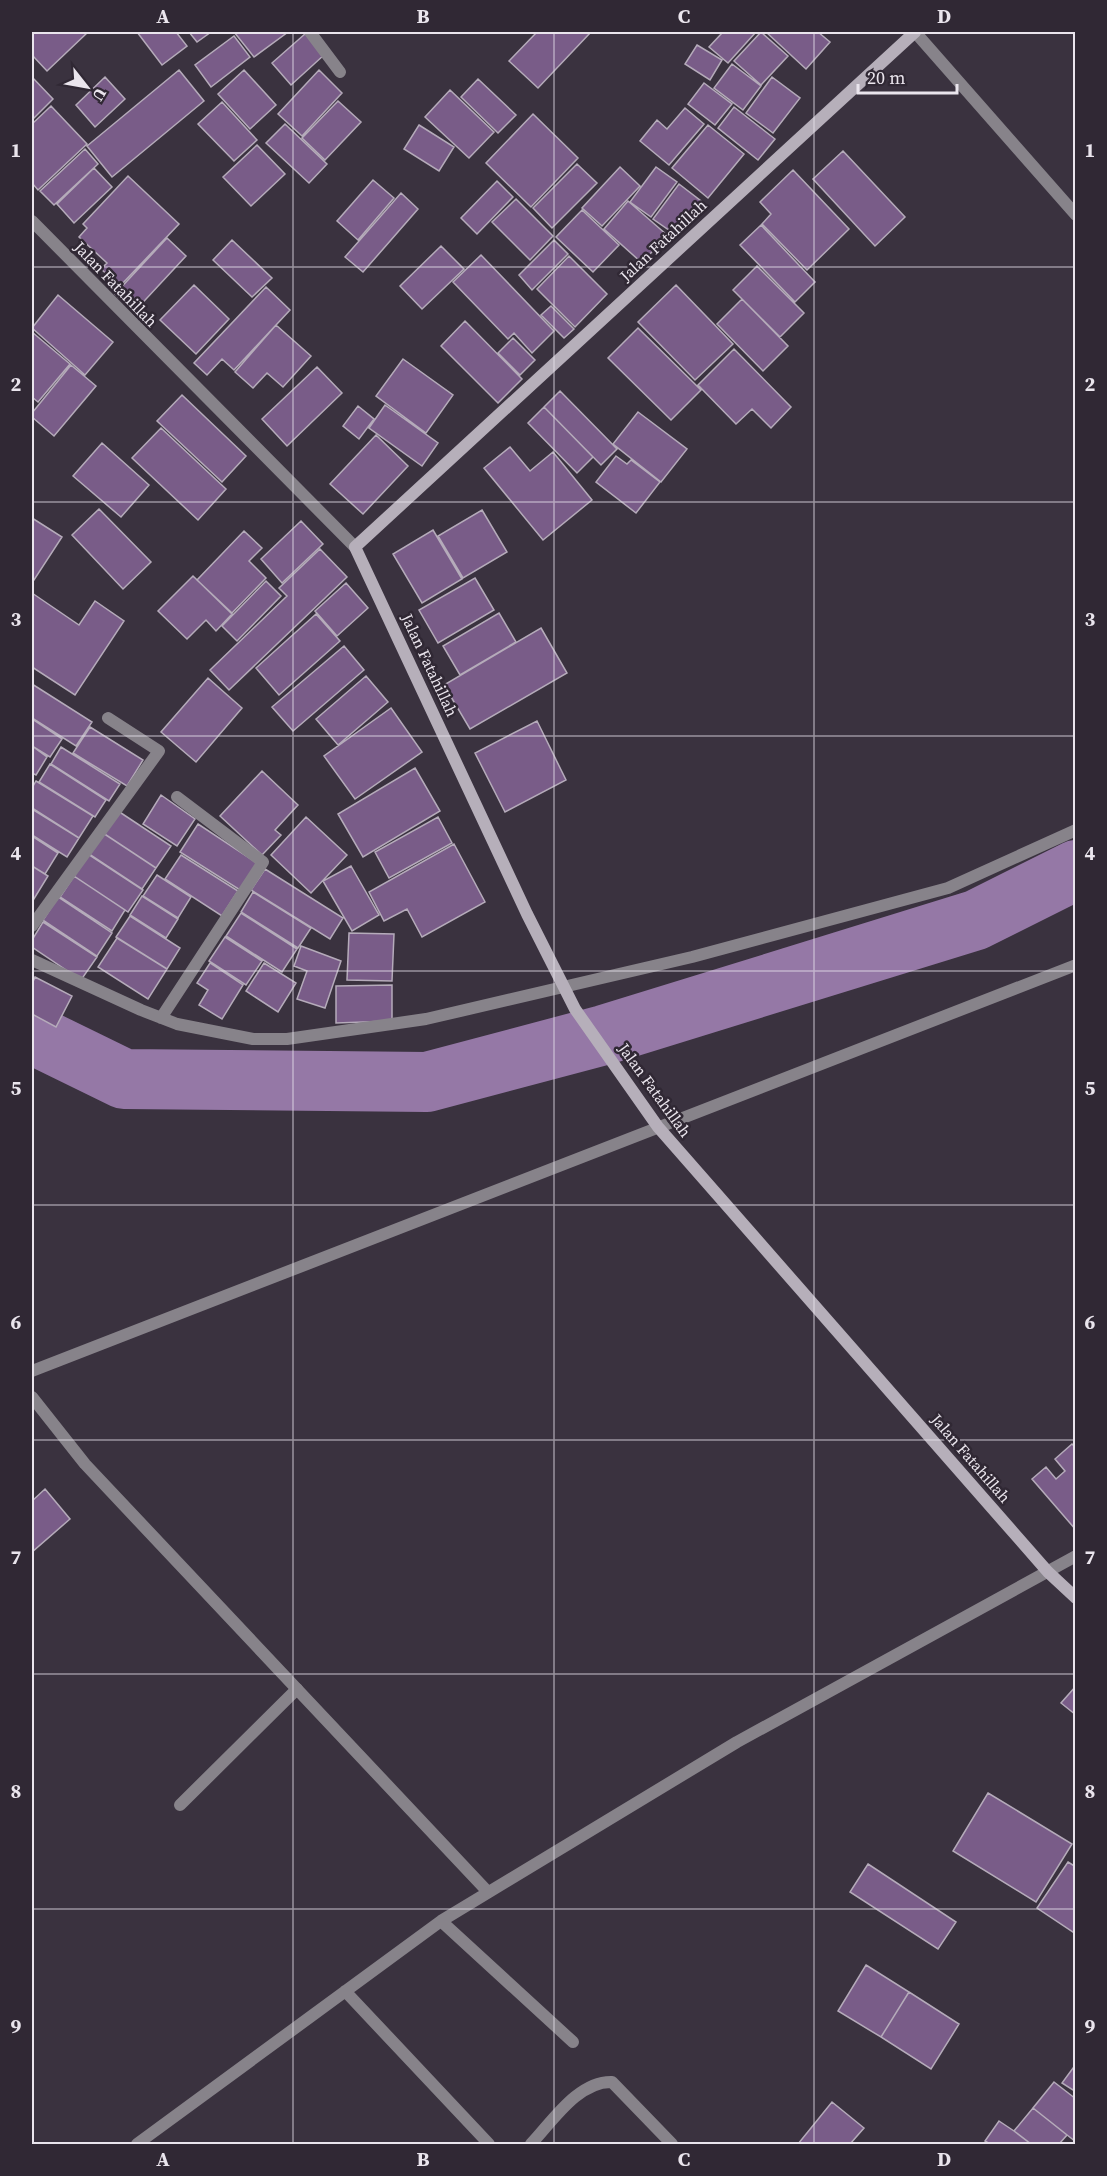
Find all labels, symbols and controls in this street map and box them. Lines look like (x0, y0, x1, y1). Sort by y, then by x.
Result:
text: A (156, 2, 170, 30)
text: B (416, 2, 430, 30)
text: C (678, 2, 690, 30)
text: D (937, 2, 951, 30)
north arrow (57, 57, 117, 117)
scale bar (858, 57, 957, 95)
text: 20 m (867, 65, 905, 90)
text: U (87, 84, 112, 106)
text: 1 (11, 136, 21, 164)
text: 1 (1085, 136, 1095, 164)
street label: Jalan Fatahillah (614, 194, 712, 287)
street label: Jalan Fatahillah (69, 236, 163, 332)
text: 2 (11, 370, 22, 398)
text: 2 (1085, 370, 1096, 398)
text: 3 (11, 605, 22, 633)
text: 3 (1085, 605, 1096, 633)
street label: Jalan Fatahillah (396, 609, 464, 720)
text: 4 (11, 839, 22, 867)
text: 4 (1085, 839, 1096, 867)
street label: Jalan Fatahillah (613, 1038, 697, 1142)
text: 5 (11, 1074, 22, 1102)
text: 5 (1085, 1074, 1096, 1102)
text: 6 (11, 1308, 22, 1336)
text: 6 (1085, 1308, 1096, 1336)
street label: Jalan Fatahillah (925, 1408, 1016, 1508)
text: 7 (11, 1543, 22, 1571)
text: 7 (1085, 1543, 1096, 1571)
text: 8 (11, 1777, 21, 1805)
text: 8 (1085, 1777, 1095, 1805)
text: 9 (11, 2012, 22, 2040)
text: 9 (1085, 2012, 1096, 2040)
text: A (156, 2145, 170, 2173)
text: B (416, 2145, 430, 2173)
text: C (678, 2145, 690, 2173)
text: D (937, 2145, 951, 2173)

